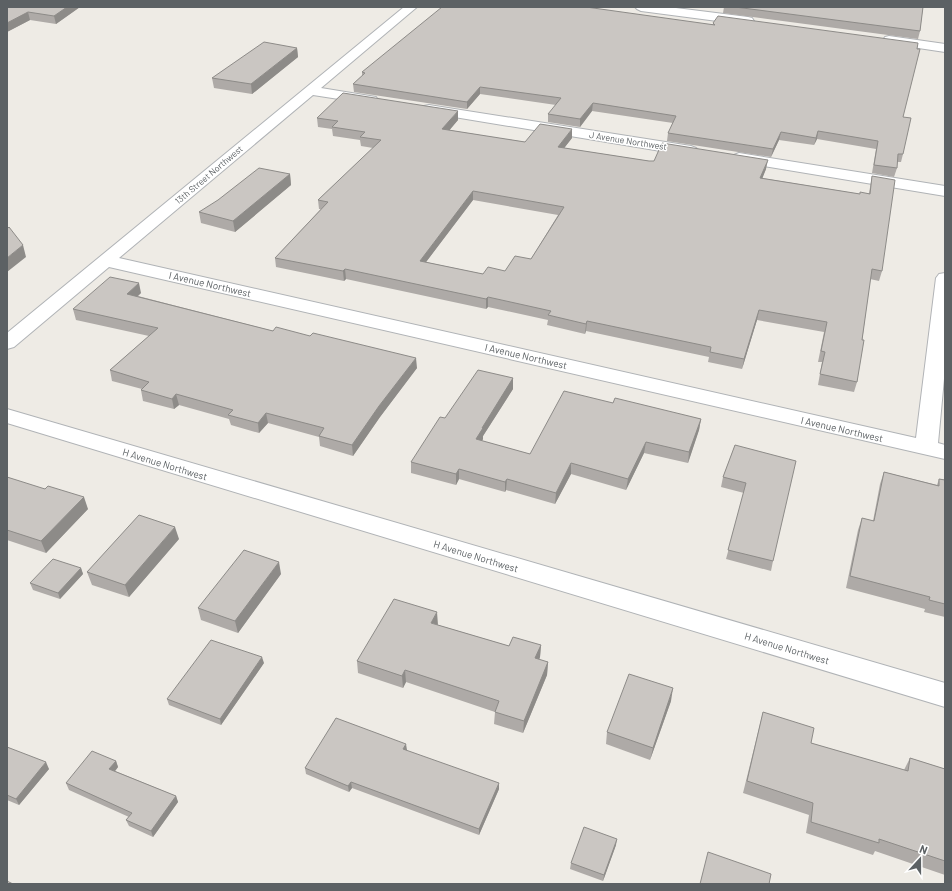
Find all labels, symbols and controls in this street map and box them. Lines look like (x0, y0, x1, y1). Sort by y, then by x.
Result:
street label: J Avenue Northwest (588, 129, 668, 152)
street label: 13th Street Northwest (173, 143, 245, 206)
street label: I Avenue Northwest (168, 269, 253, 299)
street label: I Avenue Northwest (484, 341, 569, 371)
street label: I Avenue Northwest (800, 414, 885, 444)
street label: H Avenue Northwest (121, 445, 209, 483)
street label: H Avenue Northwest (432, 537, 520, 575)
street label: H Avenue Northwest (743, 629, 831, 667)
north arrow (900, 839, 940, 879)
text: N (918, 842, 930, 857)

